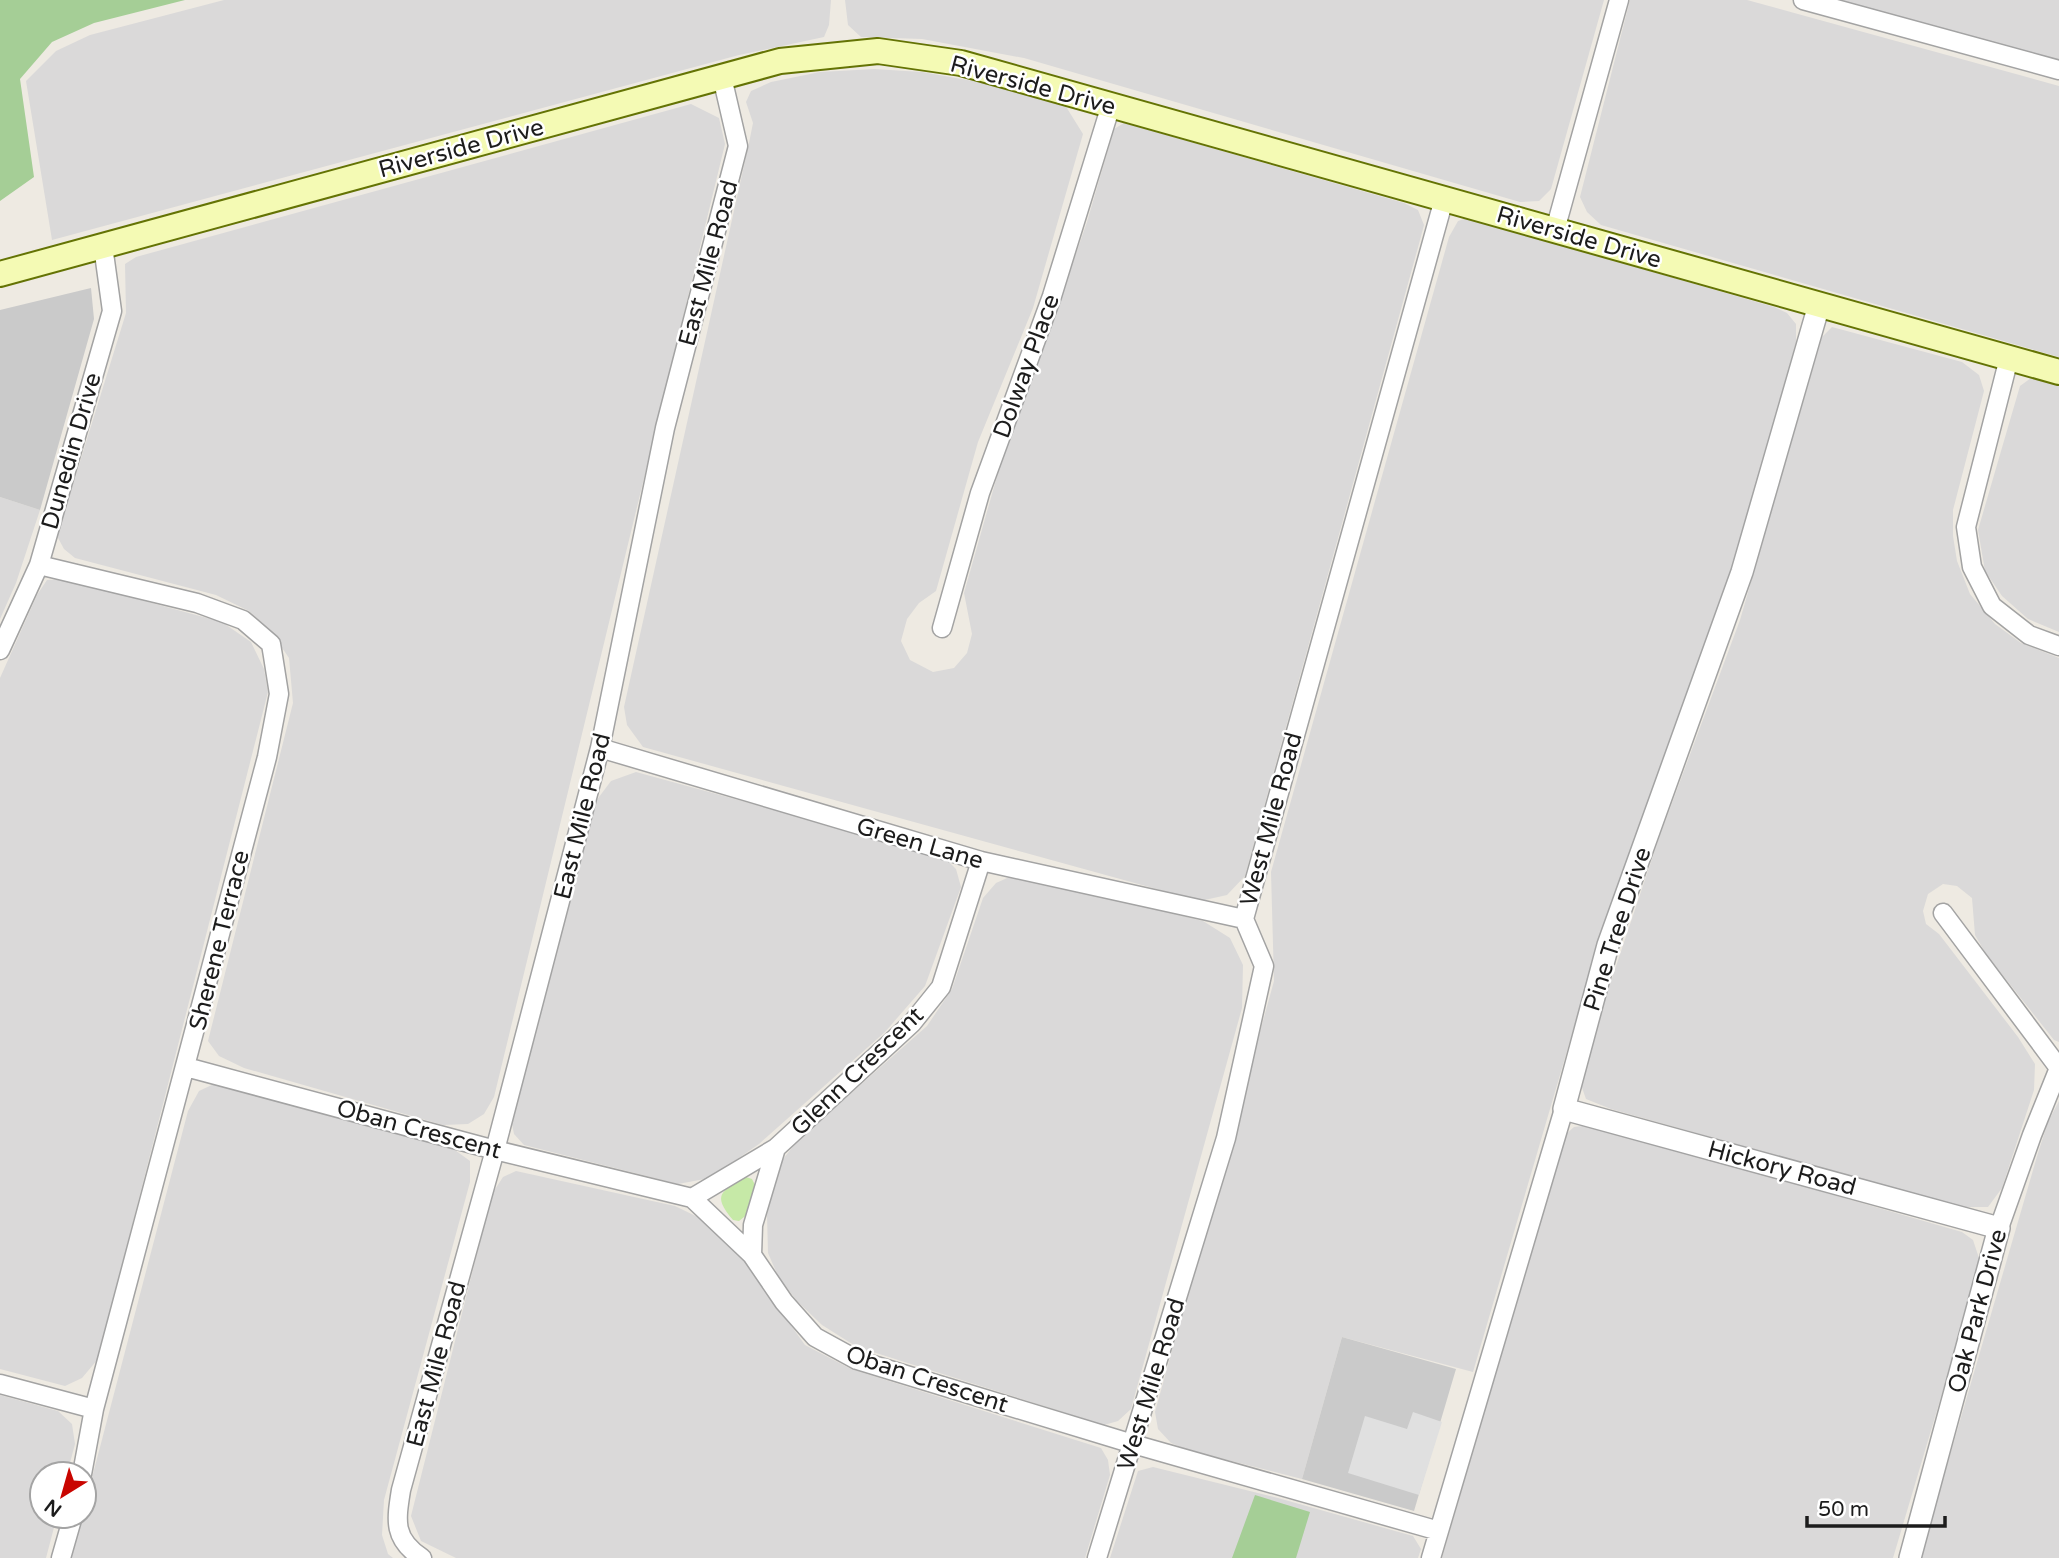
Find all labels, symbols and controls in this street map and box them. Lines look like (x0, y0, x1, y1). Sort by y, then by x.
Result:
street label: Riverside Drive (947, 49, 1119, 121)
street label: Riverside Drive (375, 112, 547, 184)
street label: East Mile Road (672, 177, 745, 349)
street label: Riverside Drive (1493, 200, 1665, 275)
street label: Dolway Place (987, 290, 1066, 442)
street label: Dunedin Drive (35, 369, 108, 533)
street label: West Mile Road (1234, 729, 1309, 909)
street label: East Mile Road (548, 730, 617, 902)
street label: Green Lane (853, 812, 987, 875)
street label: Pine Tree Drive (1577, 843, 1658, 1015)
street label: Sherene Terrace (183, 847, 256, 1033)
street label: Glenn Crescent (785, 1001, 930, 1142)
street label: Oban Crescent (334, 1094, 504, 1165)
street label: Hickory Road (1704, 1135, 1859, 1202)
street label: Oak Park Drive (1942, 1226, 2013, 1396)
street label: East Mile Road (400, 1278, 473, 1450)
street label: West Mile Road (1111, 1294, 1191, 1474)
street label: Oban Crescent (842, 1340, 1012, 1419)
north arrow (28, 1460, 98, 1530)
scale bar (1807, 1484, 1945, 1528)
text: N (41, 1494, 66, 1521)
text: 50 m (1818, 1497, 1869, 1522)

